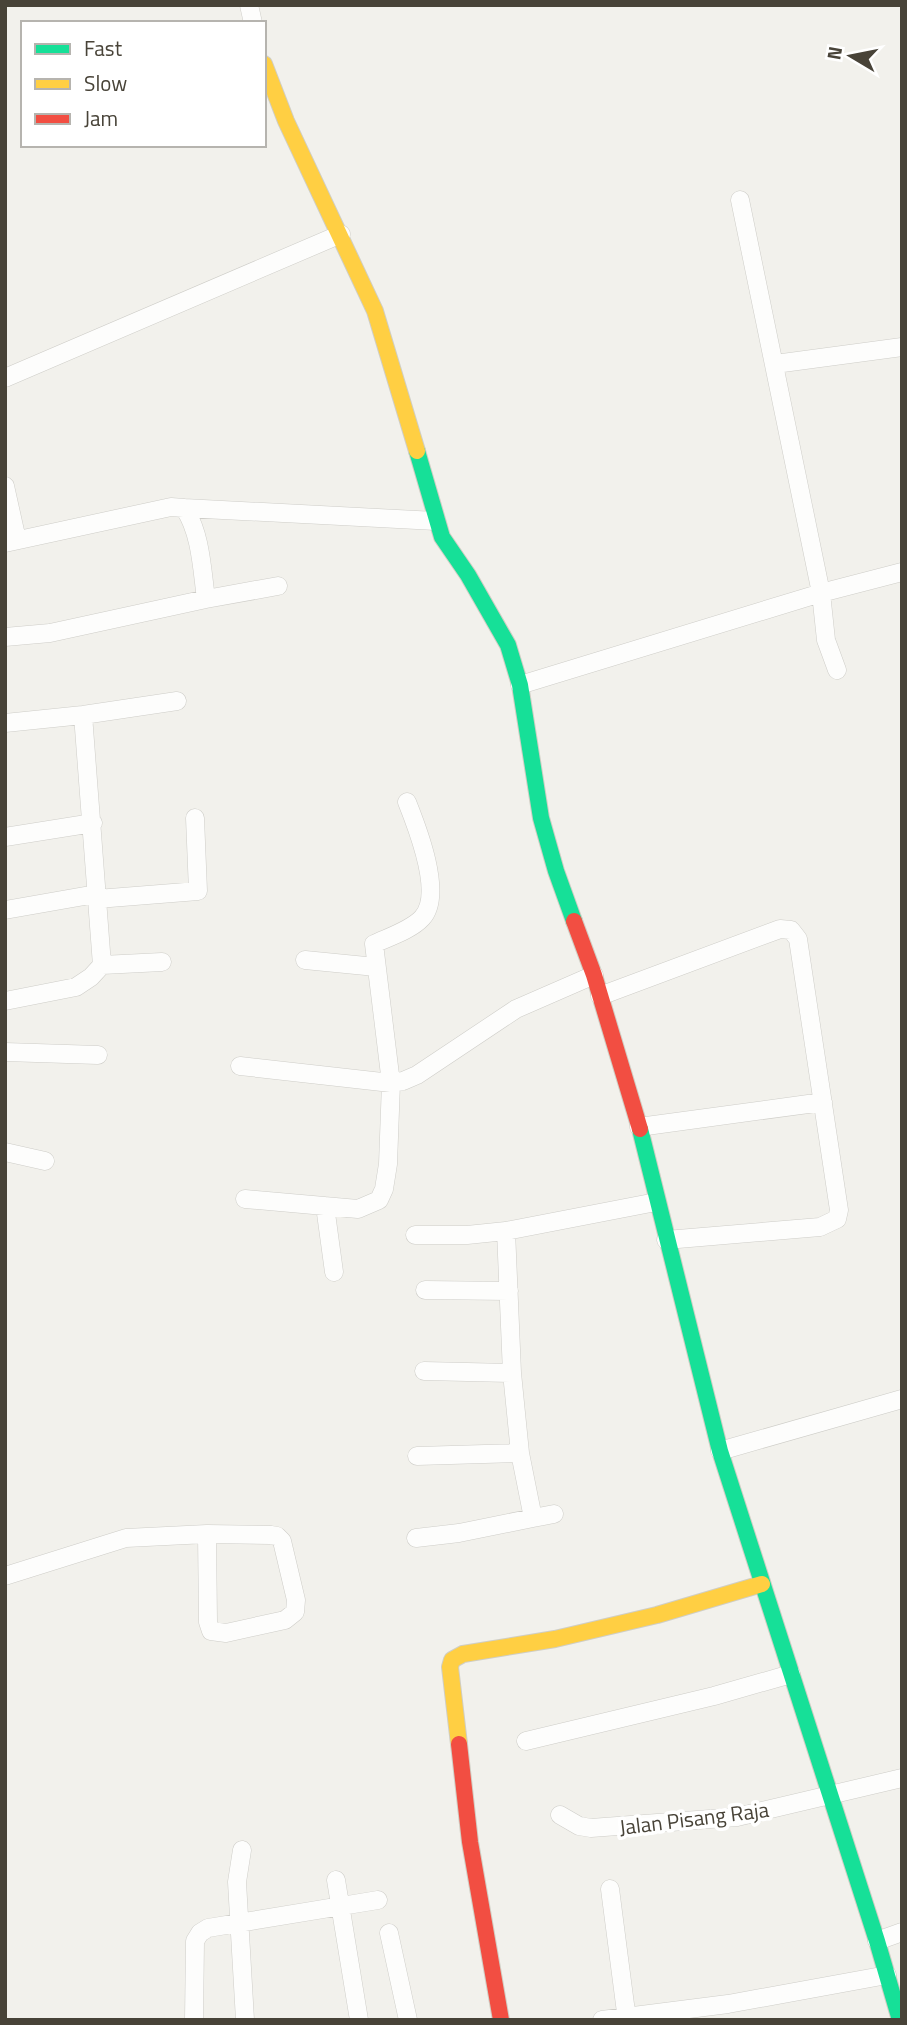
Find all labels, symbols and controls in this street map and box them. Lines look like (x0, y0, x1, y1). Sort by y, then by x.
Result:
legend (21, 21, 266, 147)
north arrow (816, 21, 886, 91)
text: Fast (84, 32, 123, 64)
text: N (818, 44, 849, 62)
text: Slow (84, 67, 127, 99)
text: Jam (84, 102, 118, 134)
street label: Jalan Pisang Raja (617, 1793, 771, 1843)

